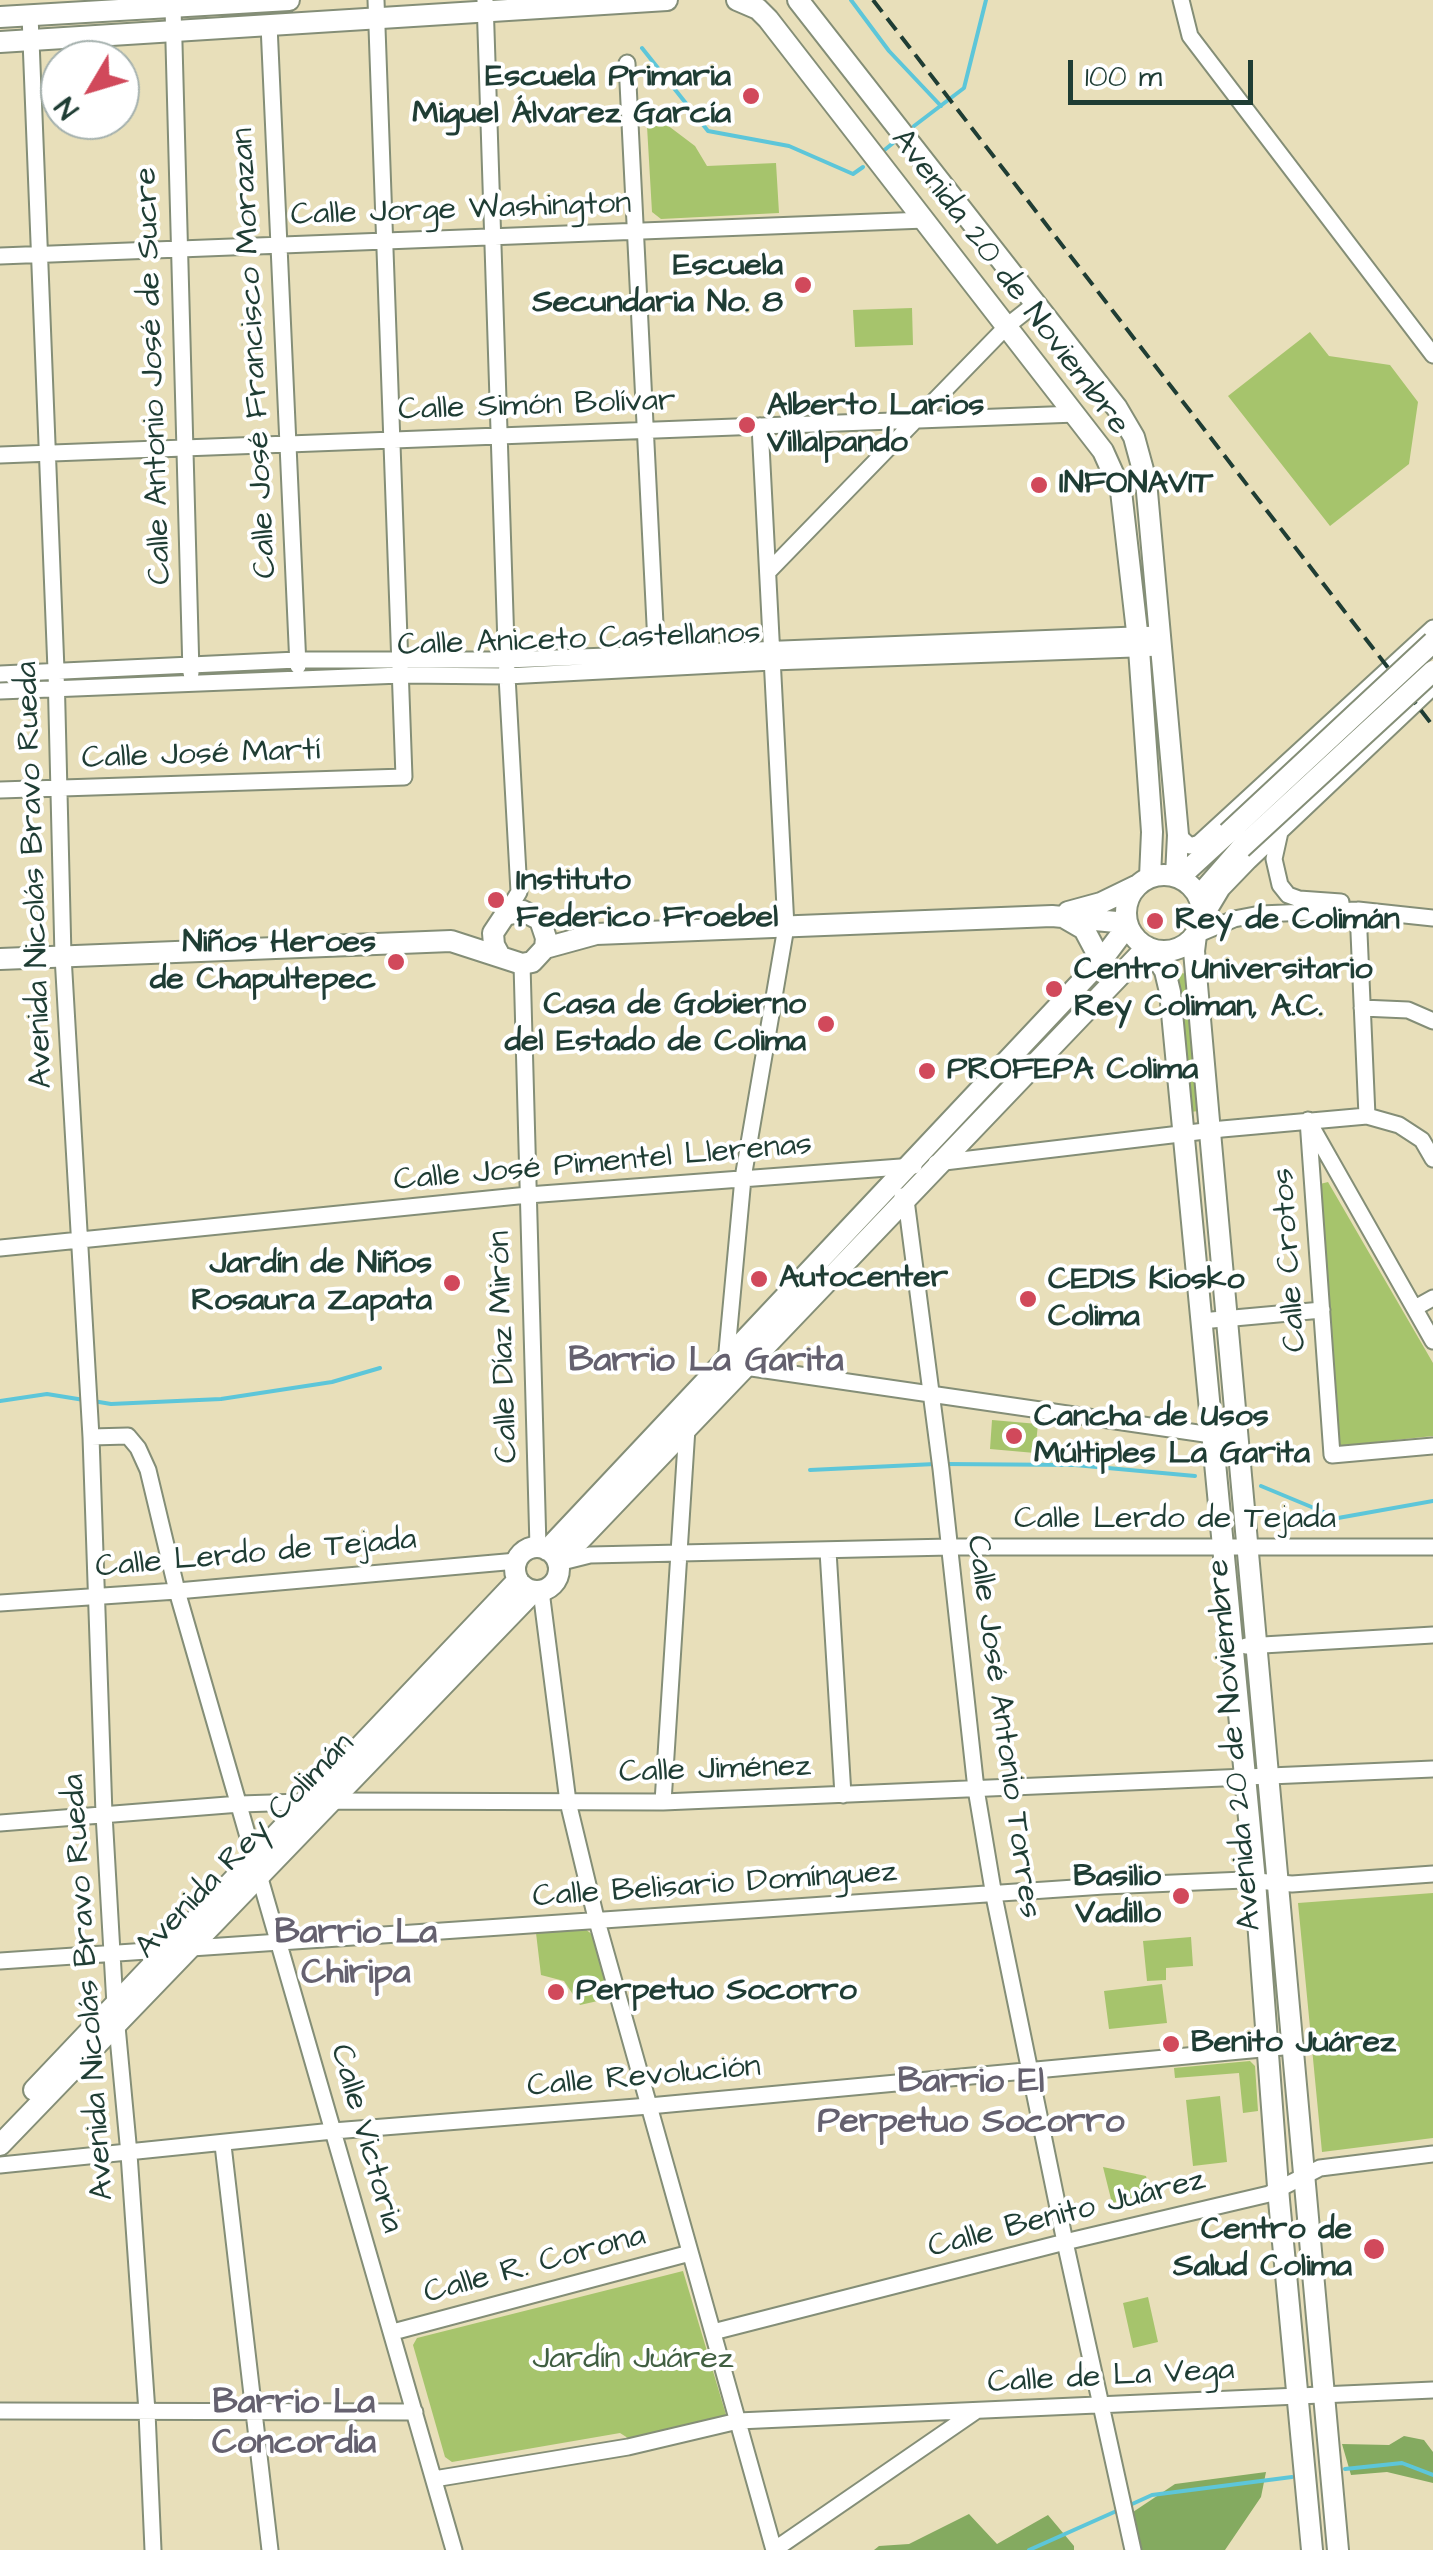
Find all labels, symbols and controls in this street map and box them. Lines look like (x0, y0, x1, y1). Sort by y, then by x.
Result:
north arrow (40, 40, 140, 140)
scale bar (1073, 40, 1258, 102)
text: 100 m (1085, 56, 1162, 98)
place label: Escuela Primaria Miguel Álvarez García (412, 59, 731, 134)
marker: Escuela Primaria Miguel Álvarez García (740, 85, 762, 107)
text: N (47, 89, 88, 126)
street label: Avenida 20 de Noviembre (881, 122, 1137, 444)
street label: Calle José Francisco Morazan (225, 127, 287, 579)
street label: Calle Antonio José de Sucre (129, 167, 181, 585)
street label: Calle Jorge Washington (290, 186, 632, 236)
place label: Escuela Secundaria No. 8 (532, 248, 783, 323)
marker: Escuela Secundaria No. 8 (792, 274, 814, 296)
street label: Calle Simón Bolívar (398, 383, 676, 431)
place label: Alberto Larios Villalpando (767, 388, 984, 463)
marker: Alberto Larios Villalpando (736, 414, 758, 436)
place label: INFONAVIT (1059, 466, 1213, 504)
marker: INFONAVIT (1028, 474, 1050, 496)
street label: Calle Aniceto Castellanos (397, 615, 761, 667)
street label: Avenida Nicolás Bravo Rueda (9, 661, 63, 1089)
street label: Calle José Martí (81, 733, 321, 779)
place label: Instituto Federico Froebel (516, 863, 778, 938)
marker: Instituto Federico Froebel (485, 889, 507, 911)
place label: Rey de Colimán (1175, 902, 1400, 940)
marker: Rey de Colimán (1144, 910, 1166, 932)
place label: Niños Heroes de Chapultepec (150, 925, 376, 1000)
marker: Niños Heroes de Chapultepec (385, 951, 407, 973)
place label: Centro Universitario Rey Coliman, A.C. (1074, 952, 1372, 1027)
marker: Centro Universitario Rey Coliman, A.C. (1043, 978, 1065, 1000)
place label: Casa de Gobierno del Estado de Colima (505, 987, 806, 1062)
marker: Casa de Gobierno del Estado de Colima (815, 1013, 837, 1035)
place label: PROFEPA Colima (947, 1052, 1198, 1090)
marker: PROFEPA Colima (916, 1060, 938, 1082)
street label: Calle José Pimentel Llerenas (392, 1127, 814, 1201)
street label: Calle Crotos (1265, 1167, 1317, 1353)
street label: Calle Díaz Mirón (482, 1230, 528, 1464)
place label: Jardín de Niños Rosaura Zapata (191, 1246, 432, 1321)
place label: Autocenter (779, 1260, 948, 1298)
place label: CEDIS Kiosko Colima (1048, 1262, 1244, 1337)
marker: Autocenter (748, 1268, 770, 1290)
marker: Jardín de Niños Rosaura Zapata (441, 1272, 463, 1294)
marker: CEDIS Kiosko Colima (1017, 1288, 1039, 1310)
district label: Barrio La Garita (569, 1342, 843, 1384)
place label: Cancha de Usos Múltiples La Garita (1034, 1399, 1310, 1474)
marker: Cancha de Usos Múltiples La Garita (1003, 1425, 1025, 1447)
street label: Calle Lerdo de Tejada (1014, 1501, 1336, 1539)
street label: Calle Lerdo de Tejada (94, 1522, 418, 1588)
street label: Calle José Antonio Torres (956, 1533, 1048, 1921)
street label: Avenida 20 de Noviembre (1201, 1557, 1271, 1933)
street label: Avenida Rey Colimán (128, 1726, 364, 1968)
street label: Calle Jiménez (618, 1748, 812, 1794)
street label: Avenida Nicolás Bravo Rueda (56, 1773, 124, 2201)
street label: Calle Belisario Domínguez (532, 1854, 898, 1918)
place label: Basilio Vadillo (1073, 1859, 1161, 1934)
marker: Basilio Vadillo (1170, 1885, 1192, 1907)
district label: Barrio La Chiripa (275, 1914, 437, 1996)
place label: Perpetuo Socorro (576, 1973, 857, 2011)
marker: Perpetuo Socorro (545, 1981, 567, 2003)
place label: Benito Juárez (1191, 2025, 1396, 2063)
marker: Benito Juárez (1160, 2033, 1182, 2055)
street label: Calle Victoria (320, 2040, 410, 2238)
street label: Calle Revolución (526, 2049, 762, 2107)
district label: Barrio El Perpetuo Socorro (818, 2063, 1124, 2145)
street label: Calle Benito Juárez (925, 2162, 1209, 2268)
place label: Centro de Salud Colima (1173, 2212, 1352, 2287)
street label: Calle R. Corona (420, 2218, 650, 2314)
marker: Centro de Salud Colima (1361, 2236, 1387, 2262)
park label: Jardín Juárez (532, 2341, 734, 2379)
street label: Calle de La Vega (987, 2352, 1235, 2404)
district label: Barrio La Concordia (212, 2384, 376, 2466)

